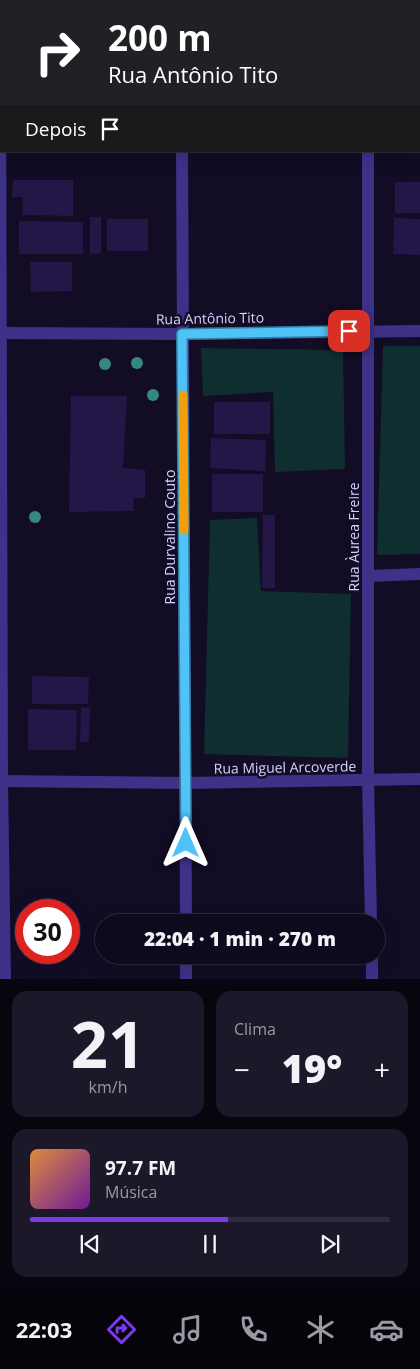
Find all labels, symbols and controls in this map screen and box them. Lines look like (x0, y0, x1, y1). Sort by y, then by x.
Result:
text: 200 m (108, 14, 212, 61)
icon: right (25, 20, 90, 85)
text: Rua Antônio Tito (108, 59, 278, 89)
icon: arrive (96, 115, 124, 143)
text: Depois (25, 116, 86, 142)
street label: Rua Antônio Tito (156, 308, 264, 328)
pin (328, 310, 370, 352)
icon: arrive (335, 317, 363, 345)
street label: Rua Durvalino Couto (160, 470, 179, 604)
street label: Rua Àurea Freire (344, 482, 363, 592)
street label: Rua Miguel Arcoverde (213, 756, 357, 778)
position arrow (159, 816, 211, 868)
speed limit sign: 30 (15, 899, 80, 964)
text: 22:04 · 1 min · 270 m (144, 926, 336, 952)
text: 21 (71, 999, 145, 1087)
text: Clima (234, 1018, 276, 1040)
text: 19° (282, 1042, 342, 1094)
text: − (234, 1050, 250, 1088)
text: + (374, 1050, 390, 1088)
text: km/h (89, 1076, 127, 1098)
text: 97.7 FM (105, 1155, 176, 1181)
text: Música (105, 1181, 157, 1203)
icon: previous (76, 1230, 104, 1258)
icon: pause (196, 1230, 224, 1258)
icon: next (316, 1230, 344, 1258)
icon: directions (104, 1312, 139, 1347)
icon: music (170, 1312, 205, 1347)
icon: phone (236, 1312, 271, 1347)
icon: climate (303, 1312, 338, 1347)
icon: car (369, 1312, 404, 1347)
text: 22:03 (16, 1314, 72, 1344)

